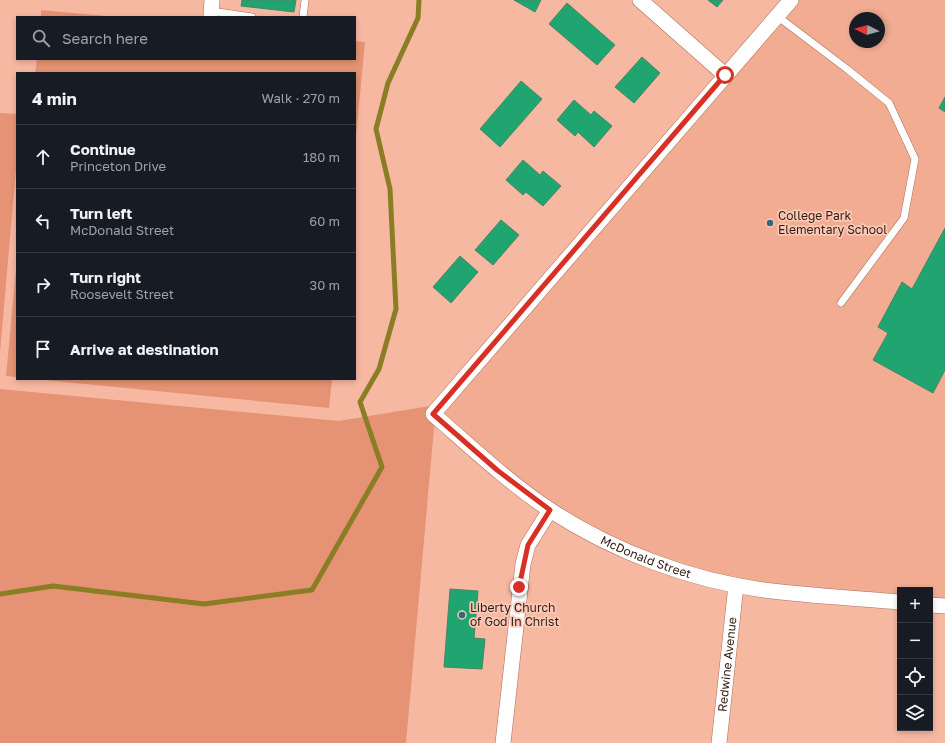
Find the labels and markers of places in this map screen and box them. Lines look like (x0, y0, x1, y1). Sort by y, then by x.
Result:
place label: College Park Elementary School (778, 208, 887, 237)
marker: College Park Elementary School (765, 218, 775, 228)
place label: Liberty Church of God In Christ (470, 600, 559, 629)
marker: Liberty Church of God In Christ (457, 610, 467, 620)

